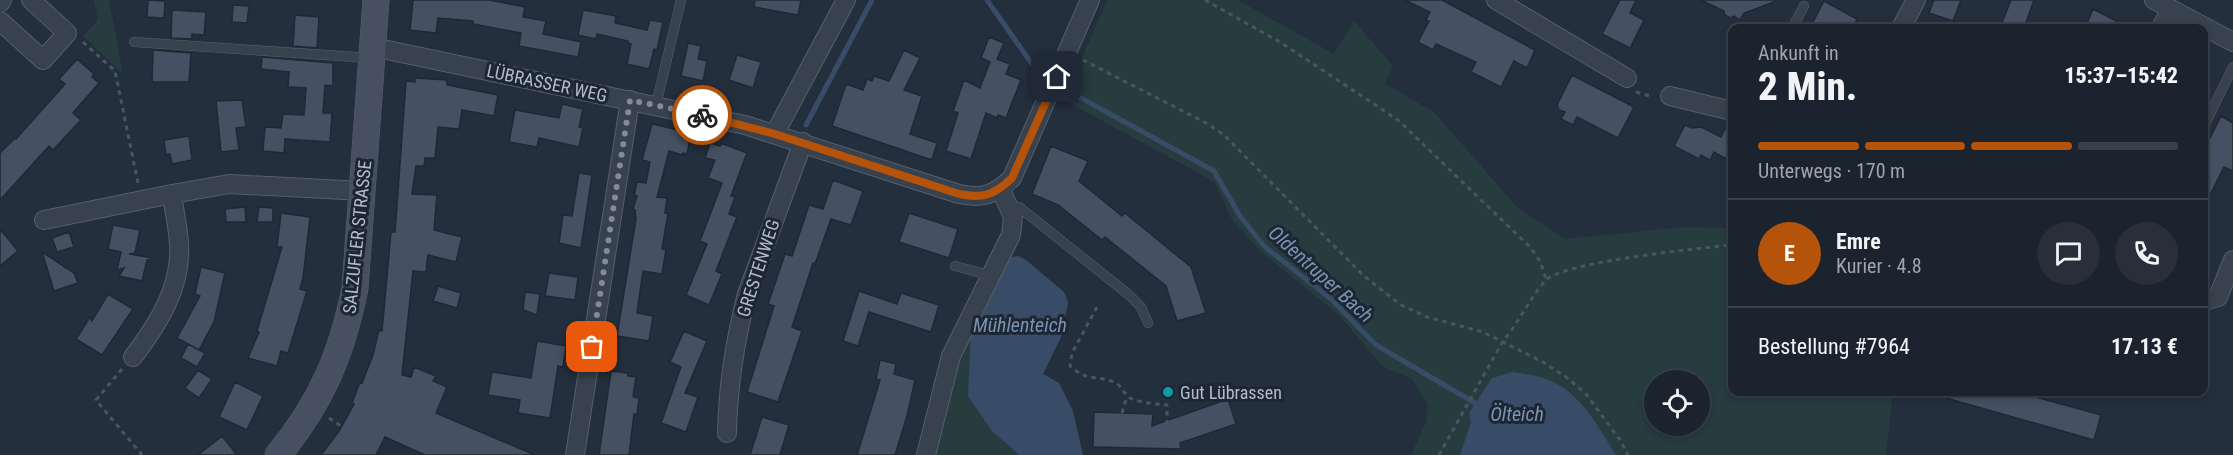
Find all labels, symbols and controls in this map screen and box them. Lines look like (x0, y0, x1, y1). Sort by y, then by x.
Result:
text: Ankunft in (1758, 41, 1839, 65)
pin (1031, 51, 1082, 102)
street label: LÜBRASSER WEG (485, 60, 609, 106)
icon: home (1040, 60, 1073, 93)
text: 15:37–15:42 (2064, 63, 2178, 88)
text: 2 Min. (1758, 64, 1857, 110)
courier (672, 85, 732, 145)
icon: bike (686, 99, 719, 132)
street label: SALZUFLER STRASSE (339, 159, 375, 315)
text: Unterwegs · 170 m (1758, 159, 1905, 183)
street label: GRESTENWEG (732, 217, 784, 319)
water label: Oldentruper Bach (1264, 221, 1378, 327)
button: chat (2037, 222, 2100, 285)
button: phone (2115, 222, 2178, 285)
text: Emre (1836, 229, 1881, 254)
text: E (1784, 241, 1795, 266)
text: Kurier · 4.8 (1836, 254, 1922, 278)
water label: Mühlenteich (973, 313, 1067, 337)
pin (566, 321, 617, 372)
icon: bag (575, 330, 608, 363)
text: Bestellung #7964 (1758, 334, 1910, 359)
text: 17.13 € (2111, 334, 2178, 359)
map controls (1644, 370, 1710, 436)
button: locate (1644, 370, 1710, 436)
place label: Gut Lübrassen (1180, 382, 1282, 403)
marker: Gut Lübrassen (1161, 385, 1175, 399)
water label: Ölteich (1490, 402, 1544, 426)

